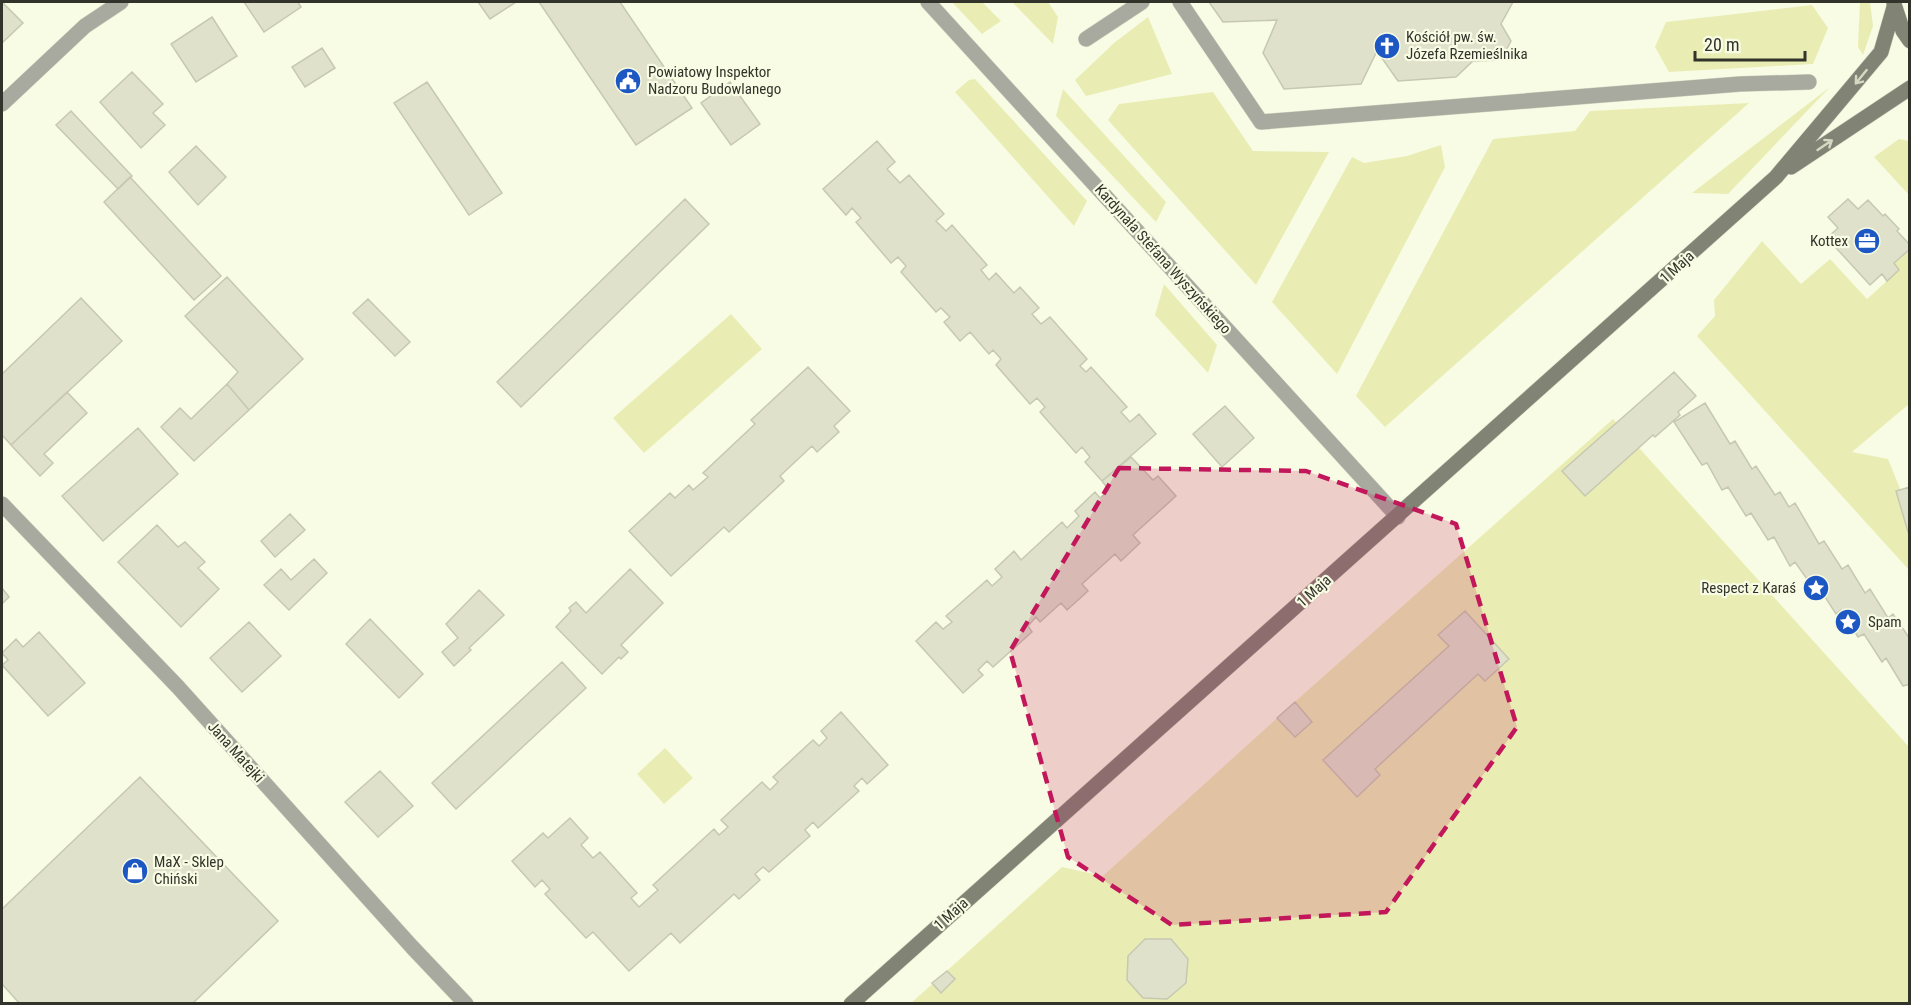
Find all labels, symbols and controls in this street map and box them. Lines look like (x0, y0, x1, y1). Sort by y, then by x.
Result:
scale bar (1695, 24, 1804, 62)
place label: Kościół pw. św. Józefa Rzemieślnika (1406, 28, 1528, 63)
church icon: Kościół pw. św. Józefa Rzemieślnika (1372, 31, 1402, 61)
text: 20 m (1704, 34, 1739, 55)
place label: Powiatowy Inspektor Nadzoru Budowlanego (648, 63, 781, 98)
public building icon: Powiatowy Inspektor Nadzoru Budowlanego (613, 66, 643, 96)
one-way arrow (1855, 69, 1868, 85)
one-way arrow (1816, 138, 1833, 150)
street label: Kardynała Stefana Wyszyńskiego (1091, 181, 1235, 337)
office icon: Kottex (1852, 226, 1882, 256)
place label: Kottex (1810, 232, 1848, 250)
street label: 1 Maja (1656, 247, 1698, 287)
street label: 1 Maja (1293, 571, 1335, 611)
place icon: Respect z Karaś (1801, 573, 1831, 603)
place label: Respect z Karaś (1701, 579, 1796, 597)
place icon: Spam (1833, 607, 1863, 637)
place label: Spam (1868, 613, 1902, 631)
street label: Jana Matejki (204, 718, 268, 786)
place label: MaX - Sklep Chiński (154, 853, 224, 888)
shop icon: MaX - Sklep Chiński (120, 856, 150, 886)
street label: 1 Maja (930, 894, 972, 934)

